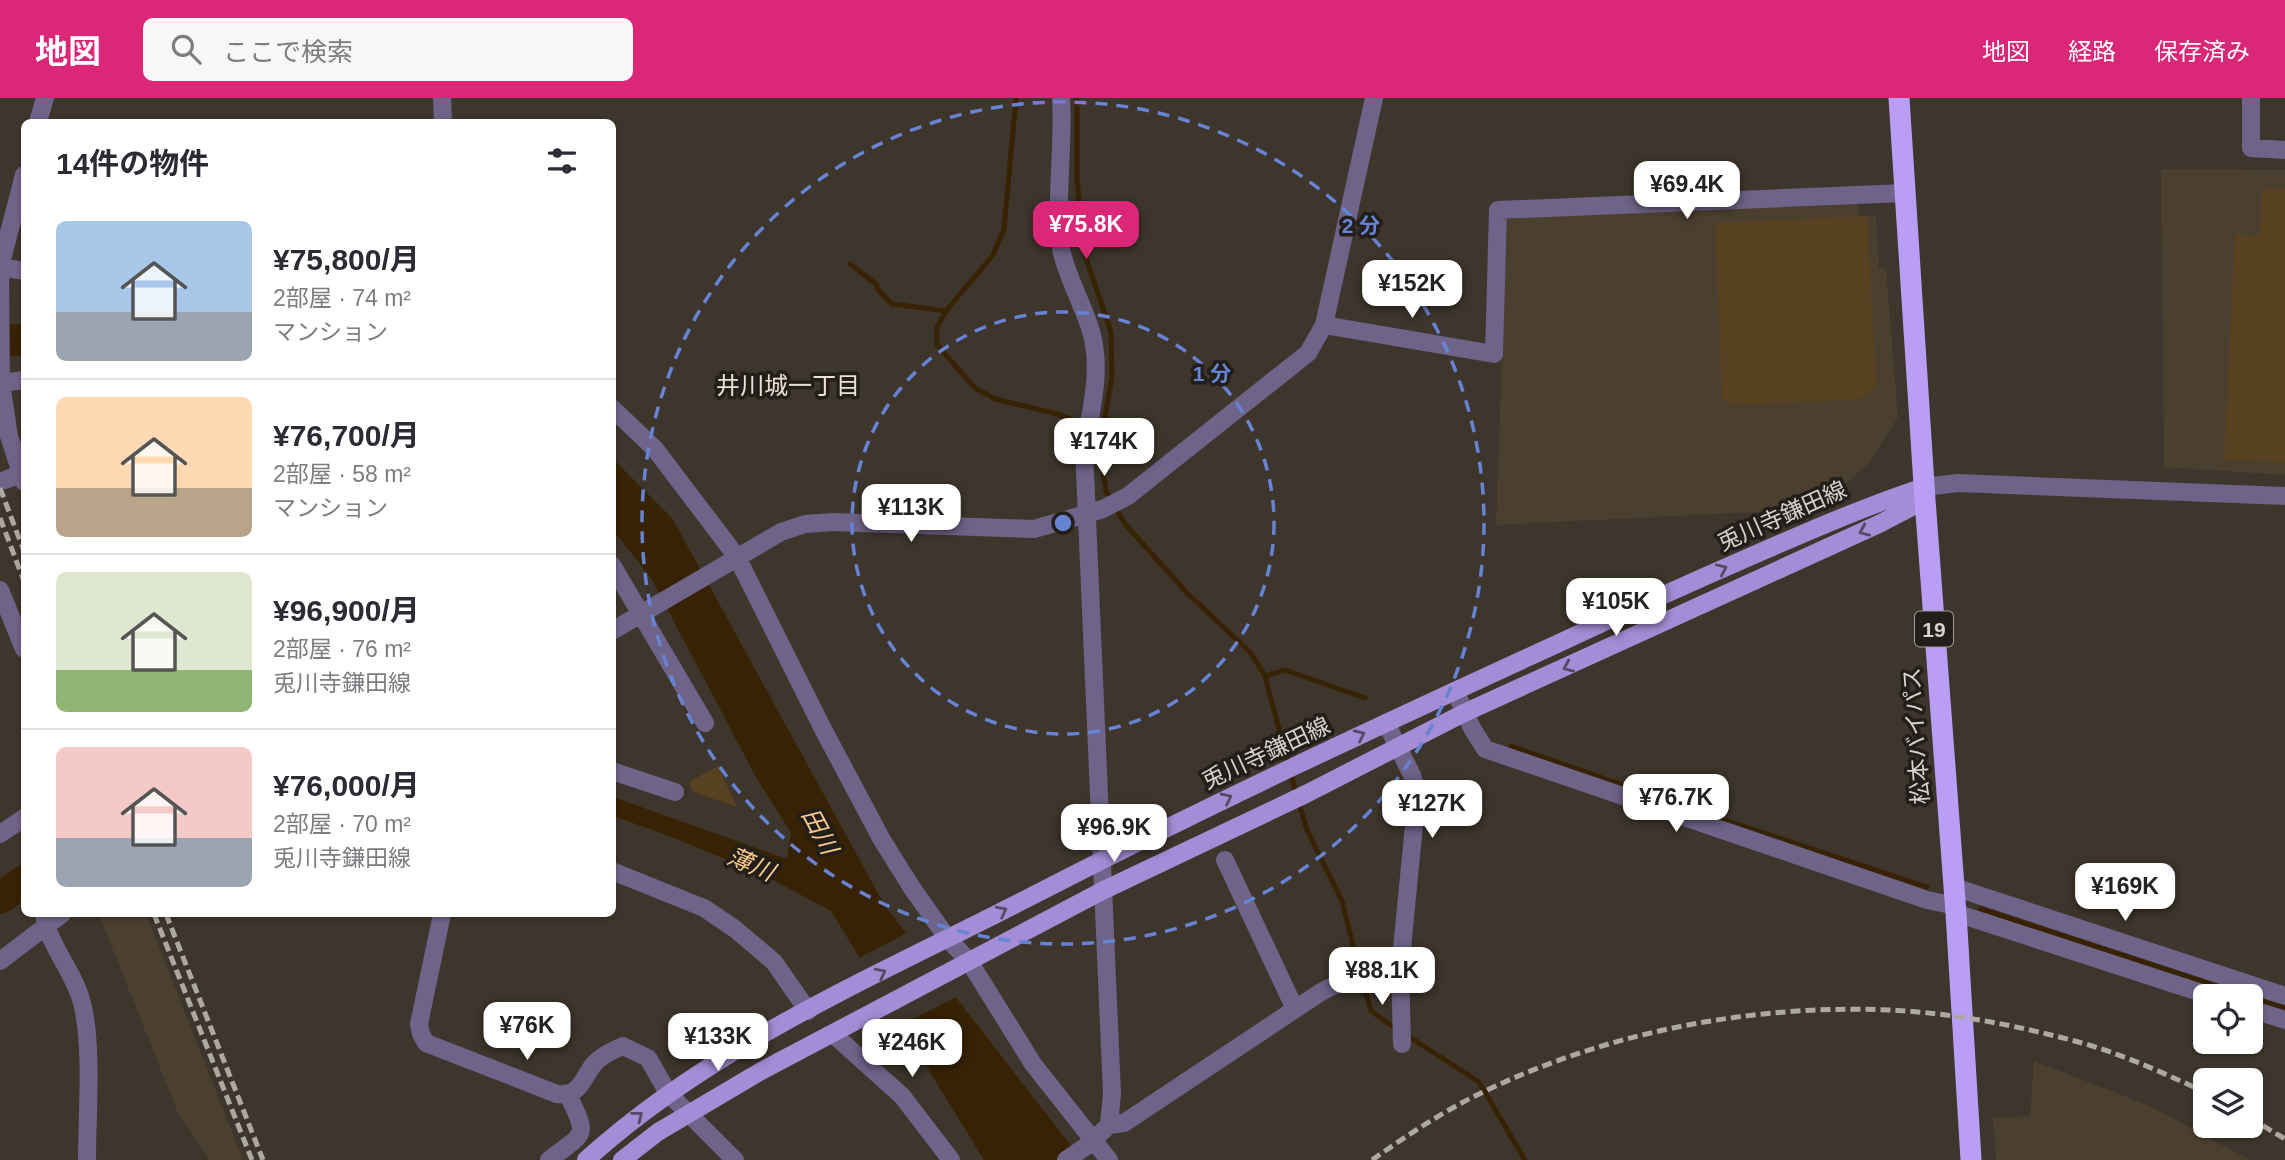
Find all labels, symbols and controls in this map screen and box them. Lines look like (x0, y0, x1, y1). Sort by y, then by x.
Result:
search box (143, 18, 633, 81)
icon: search (167, 30, 205, 68)
text: 地図 (35, 33, 101, 70)
text: ここで検索 (223, 37, 353, 67)
text: 地図 (1982, 38, 2030, 65)
text: 経路 (2068, 38, 2116, 65)
text: 保存済み (2154, 38, 2250, 65)
icon: filters (543, 142, 581, 180)
text: 14件の物件 (56, 147, 209, 180)
pin: ¥69.4K (1630, 162, 1744, 221)
text: ¥69.4K (1650, 171, 1724, 197)
pin: ¥75.8K (1029, 202, 1143, 261)
text: ¥75.8K (1049, 211, 1123, 237)
text: 2 分 (1342, 214, 1380, 237)
text: ¥75,800/月 (273, 243, 420, 276)
icon: home (112, 249, 196, 333)
pin: ¥152K (1363, 260, 1461, 320)
text: ¥152K (1378, 270, 1446, 296)
text: 2部屋 · 74 m² (273, 285, 411, 311)
text: マンション (273, 319, 388, 345)
text: 1 分 (1193, 362, 1231, 385)
district label: 井川城一丁目 (716, 372, 860, 399)
pin: ¥174K (1055, 418, 1153, 478)
text: ¥76,700/月 (273, 419, 420, 452)
icon: home (112, 425, 196, 509)
text: ¥174K (1070, 428, 1138, 454)
text: 2部屋 · 58 m² (273, 461, 411, 487)
street label: 兎川寺鎌田線 (1714, 476, 1850, 556)
pin: ¥113K (862, 484, 960, 544)
text: ¥113K (878, 494, 944, 520)
text: マンション (273, 495, 388, 521)
centre of rings (1051, 511, 1075, 535)
one-way arrow (1859, 523, 1871, 537)
one-way arrow (1715, 563, 1727, 577)
pin: ¥105K (1567, 578, 1665, 638)
text: ¥105K (1582, 588, 1650, 614)
text: ¥96,900/月 (273, 594, 420, 627)
icon: home (112, 600, 196, 684)
road number: 19 (1915, 612, 1953, 646)
text: 2部屋 · 76 m² (273, 636, 411, 662)
one-way arrow (1563, 659, 1575, 673)
street label: 松本バイパス (1898, 666, 1934, 806)
text: 兎川寺鎌田線 (273, 670, 411, 696)
street label: 兎川寺鎌田線 (1198, 712, 1334, 794)
one-way arrow (1352, 730, 1365, 744)
text: ¥76,000/月 (273, 769, 420, 802)
pin: ¥76.7K (1619, 774, 1733, 834)
icon: home (112, 775, 196, 859)
pin: ¥127K (1383, 780, 1481, 840)
text: ¥76.7K (1639, 784, 1713, 810)
text: ¥127K (1398, 790, 1466, 816)
one-way arrow (1220, 792, 1232, 806)
water label: 田川 (797, 803, 845, 861)
pin: ¥96.9K (1057, 804, 1171, 864)
text: 2部屋 · 70 m² (273, 811, 411, 837)
text: ¥96.9K (1077, 814, 1151, 840)
water label: 薄川 (724, 842, 781, 887)
text: 兎川寺鎌田線 (273, 845, 411, 871)
pin: ¥169K (2076, 864, 2174, 923)
text: ¥169K (2091, 873, 2159, 899)
one-way arrow (995, 906, 1007, 920)
pin: ¥88.1K (1325, 948, 1439, 1007)
text: ¥88.1K (1345, 957, 1419, 983)
one-way arrow (874, 968, 886, 981)
map controls (2193, 984, 2263, 1138)
button: locate (2193, 984, 2263, 1054)
pin: ¥76K (486, 1002, 568, 1062)
text: ¥76K (500, 1012, 554, 1038)
pin: ¥133K (669, 1014, 767, 1073)
pin: ¥246K (863, 1020, 961, 1079)
text: ¥133K (684, 1023, 752, 1049)
text: ¥246K (878, 1029, 946, 1055)
button: layers (2193, 1068, 2263, 1138)
one-way arrow (631, 1112, 643, 1125)

